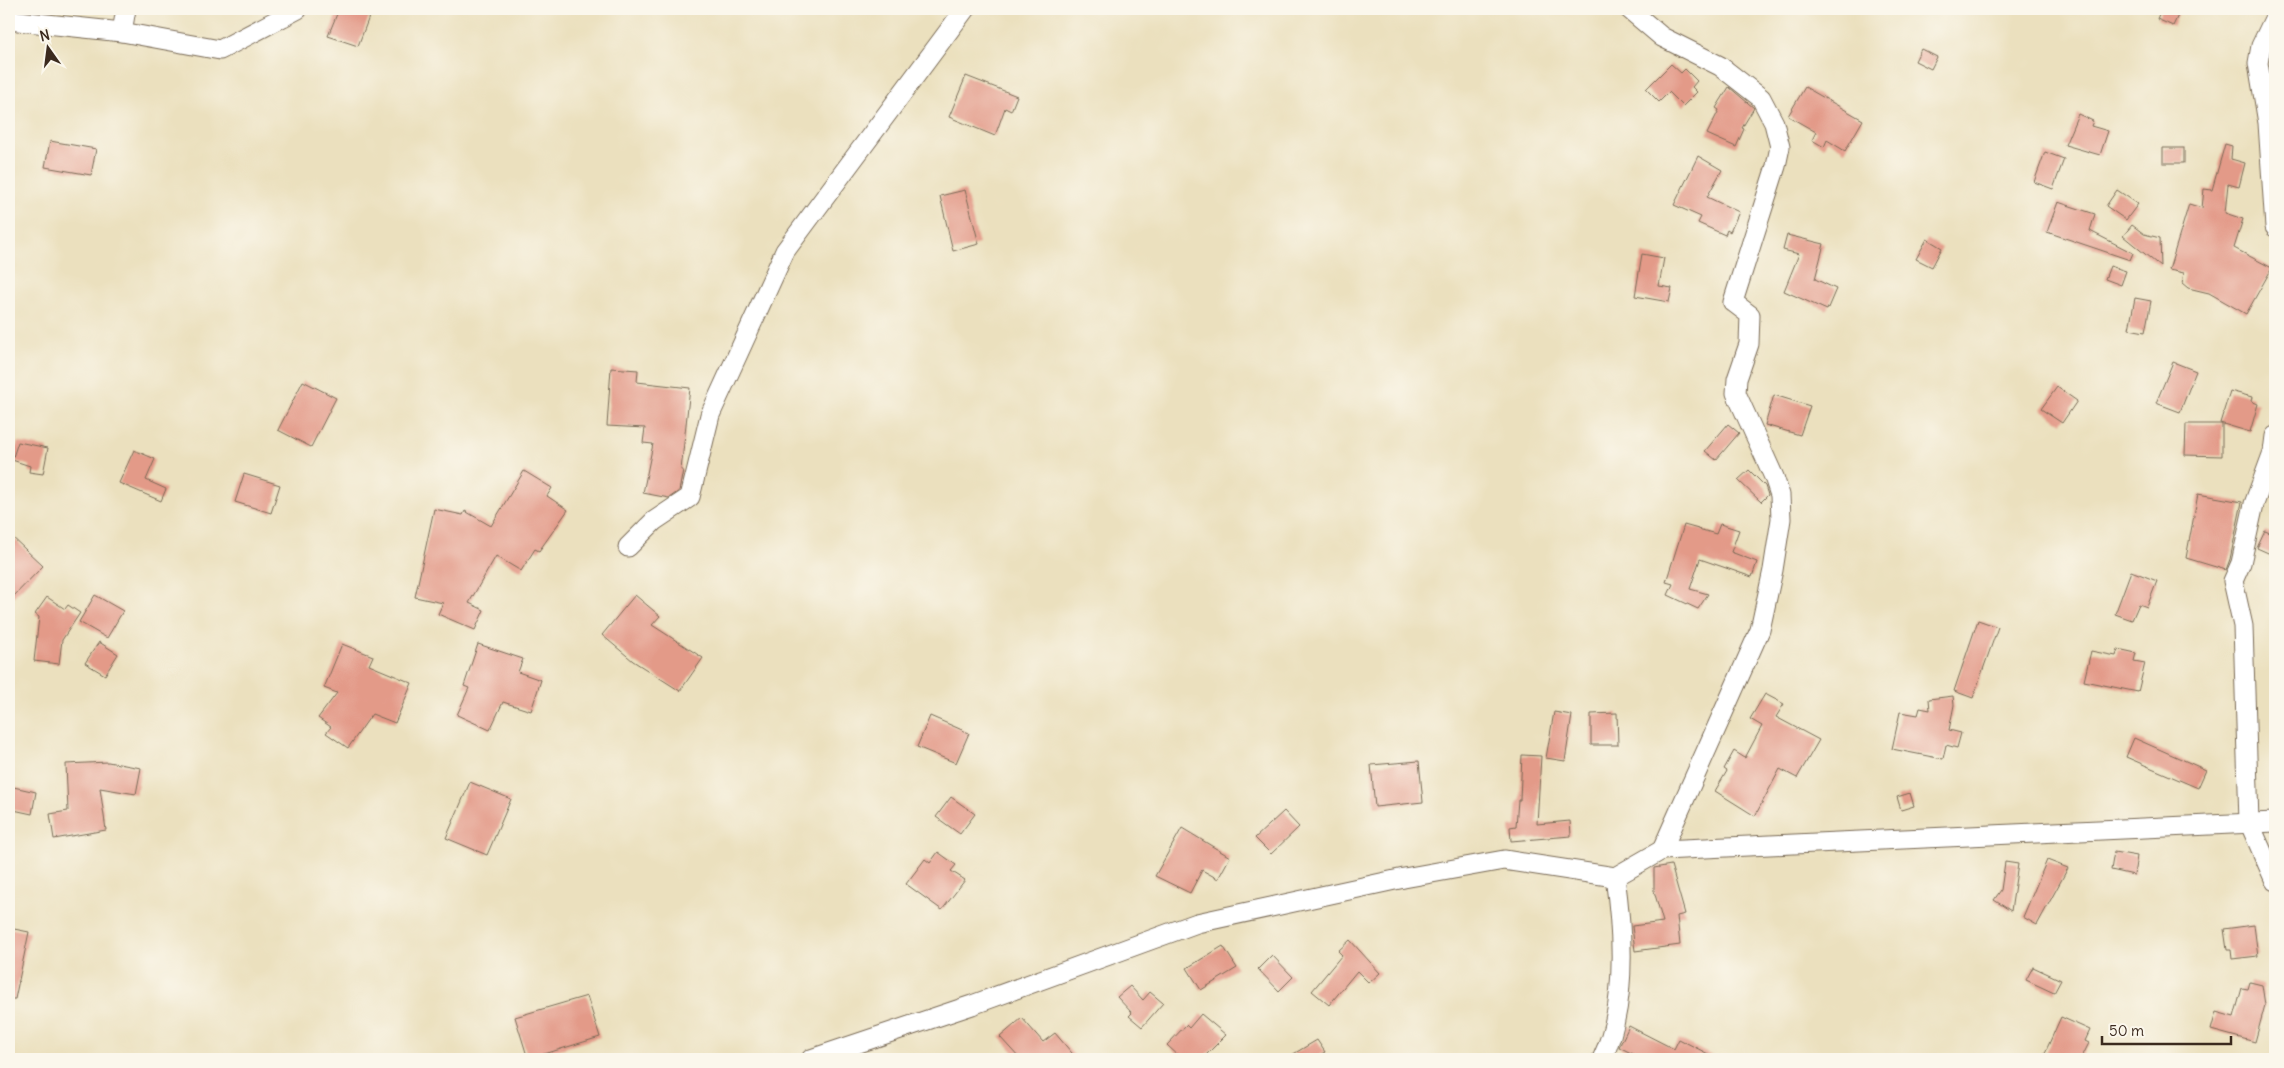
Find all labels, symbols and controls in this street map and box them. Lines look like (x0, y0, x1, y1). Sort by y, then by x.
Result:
north arrow (22, 22, 72, 72)
text: N (38, 25, 52, 45)
scale bar (2102, 1013, 2230, 1045)
text: 50 m (2109, 1021, 2144, 1040)

